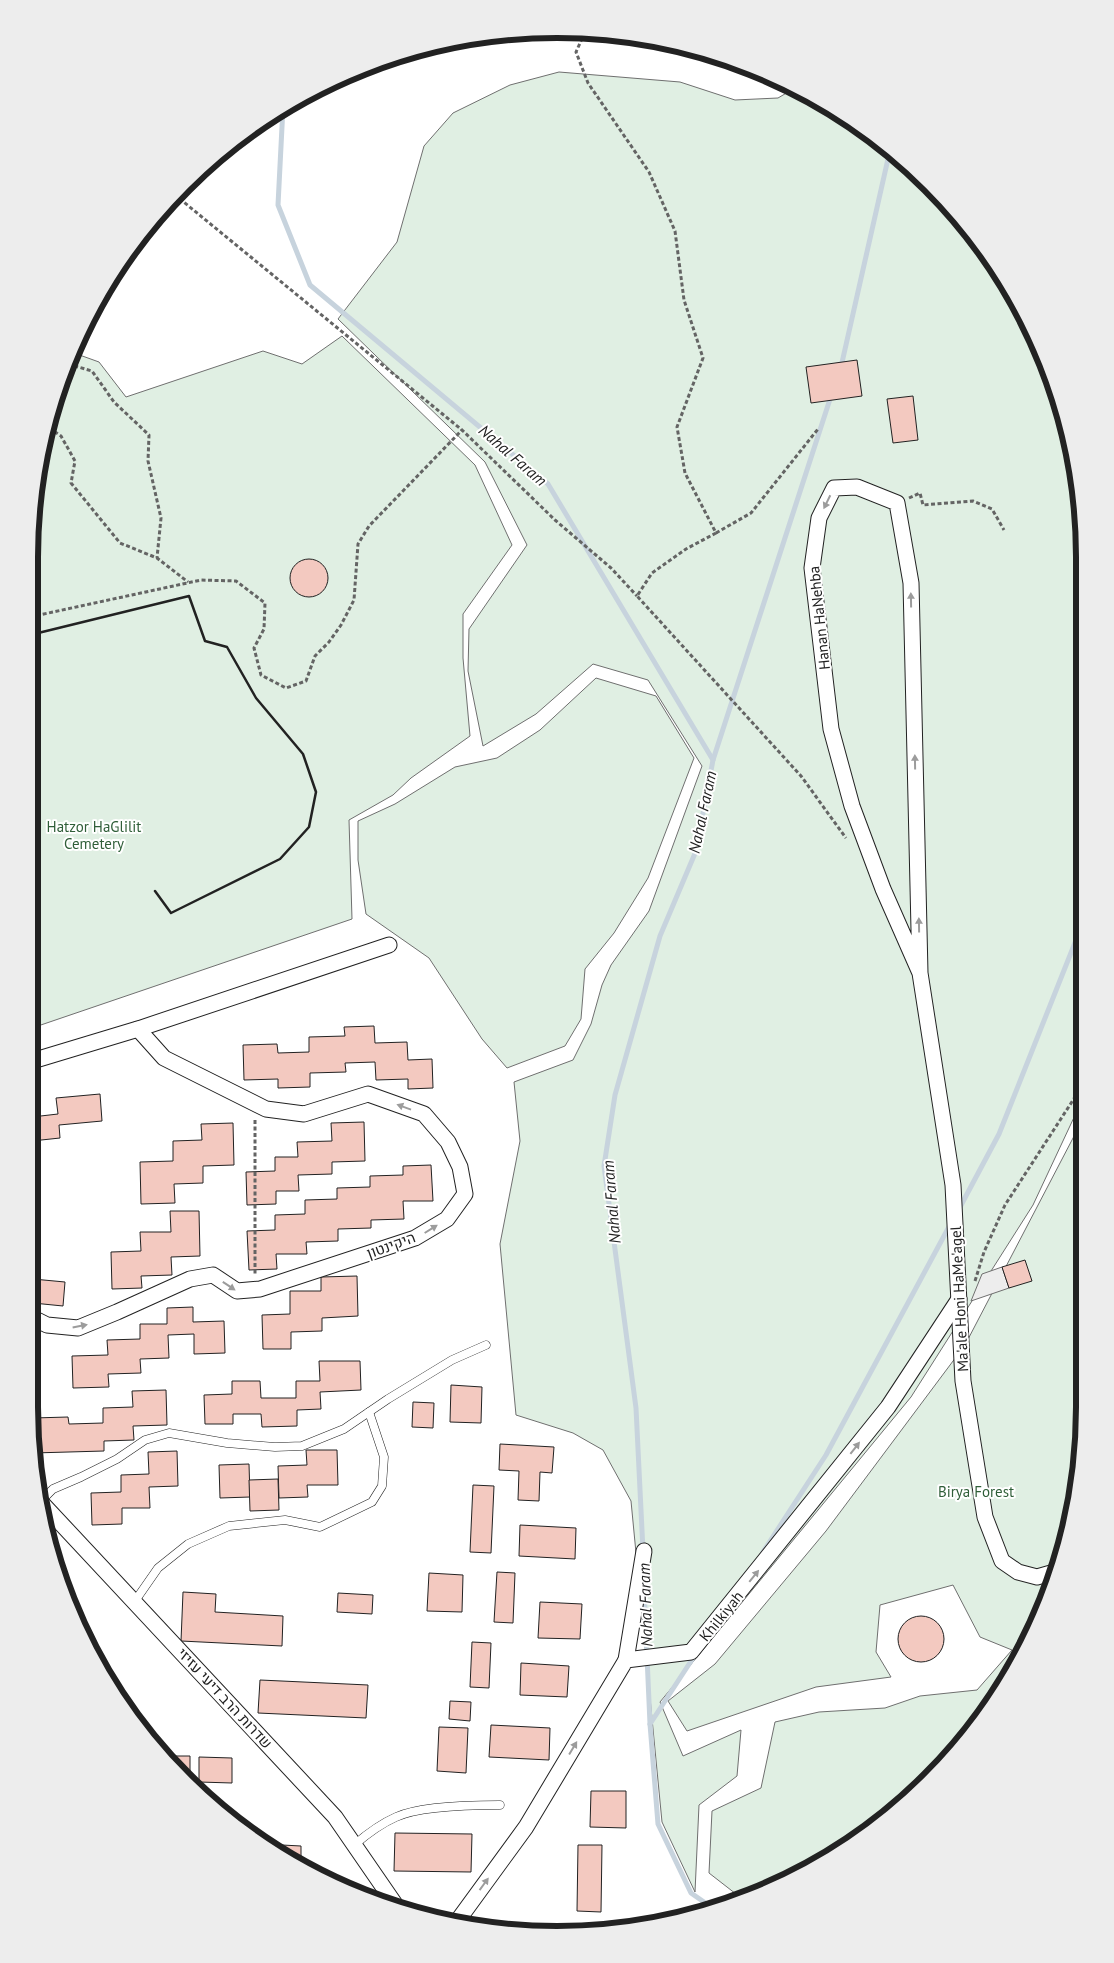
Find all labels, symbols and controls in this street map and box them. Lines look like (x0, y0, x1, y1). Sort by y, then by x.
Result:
water label: Nahal Faram (475, 420, 551, 490)
one-way arrow (823, 495, 831, 509)
street label: Hanan HaNehba (804, 565, 834, 671)
one-way arrow (907, 592, 915, 608)
one-way arrow (911, 754, 919, 770)
water label: Nahal Faram (684, 769, 720, 855)
park label: Hatzor HaGlilit Cemetery (47, 817, 141, 853)
one-way arrow (915, 916, 923, 932)
one-way arrow (396, 1103, 411, 1111)
water label: Nahal Faram (597, 1159, 625, 1245)
one-way arrow (424, 1224, 437, 1233)
street label: Ma'ale Honi HaMe'agel (946, 1225, 972, 1372)
street label: היקינטון (364, 1227, 418, 1263)
one-way arrow (222, 1281, 235, 1291)
one-way arrow (72, 1321, 88, 1329)
one-way arrow (849, 1442, 860, 1455)
park label: Birya Forest (938, 1482, 1014, 1501)
water label: Nahal Faram (634, 1563, 656, 1647)
one-way arrow (749, 1569, 760, 1582)
street label: Khilkiyah (695, 1587, 747, 1645)
street label: שדרות הרב דיעי עזיזי (173, 1644, 277, 1752)
one-way arrow (569, 1741, 578, 1754)
one-way arrow (479, 1878, 490, 1891)

